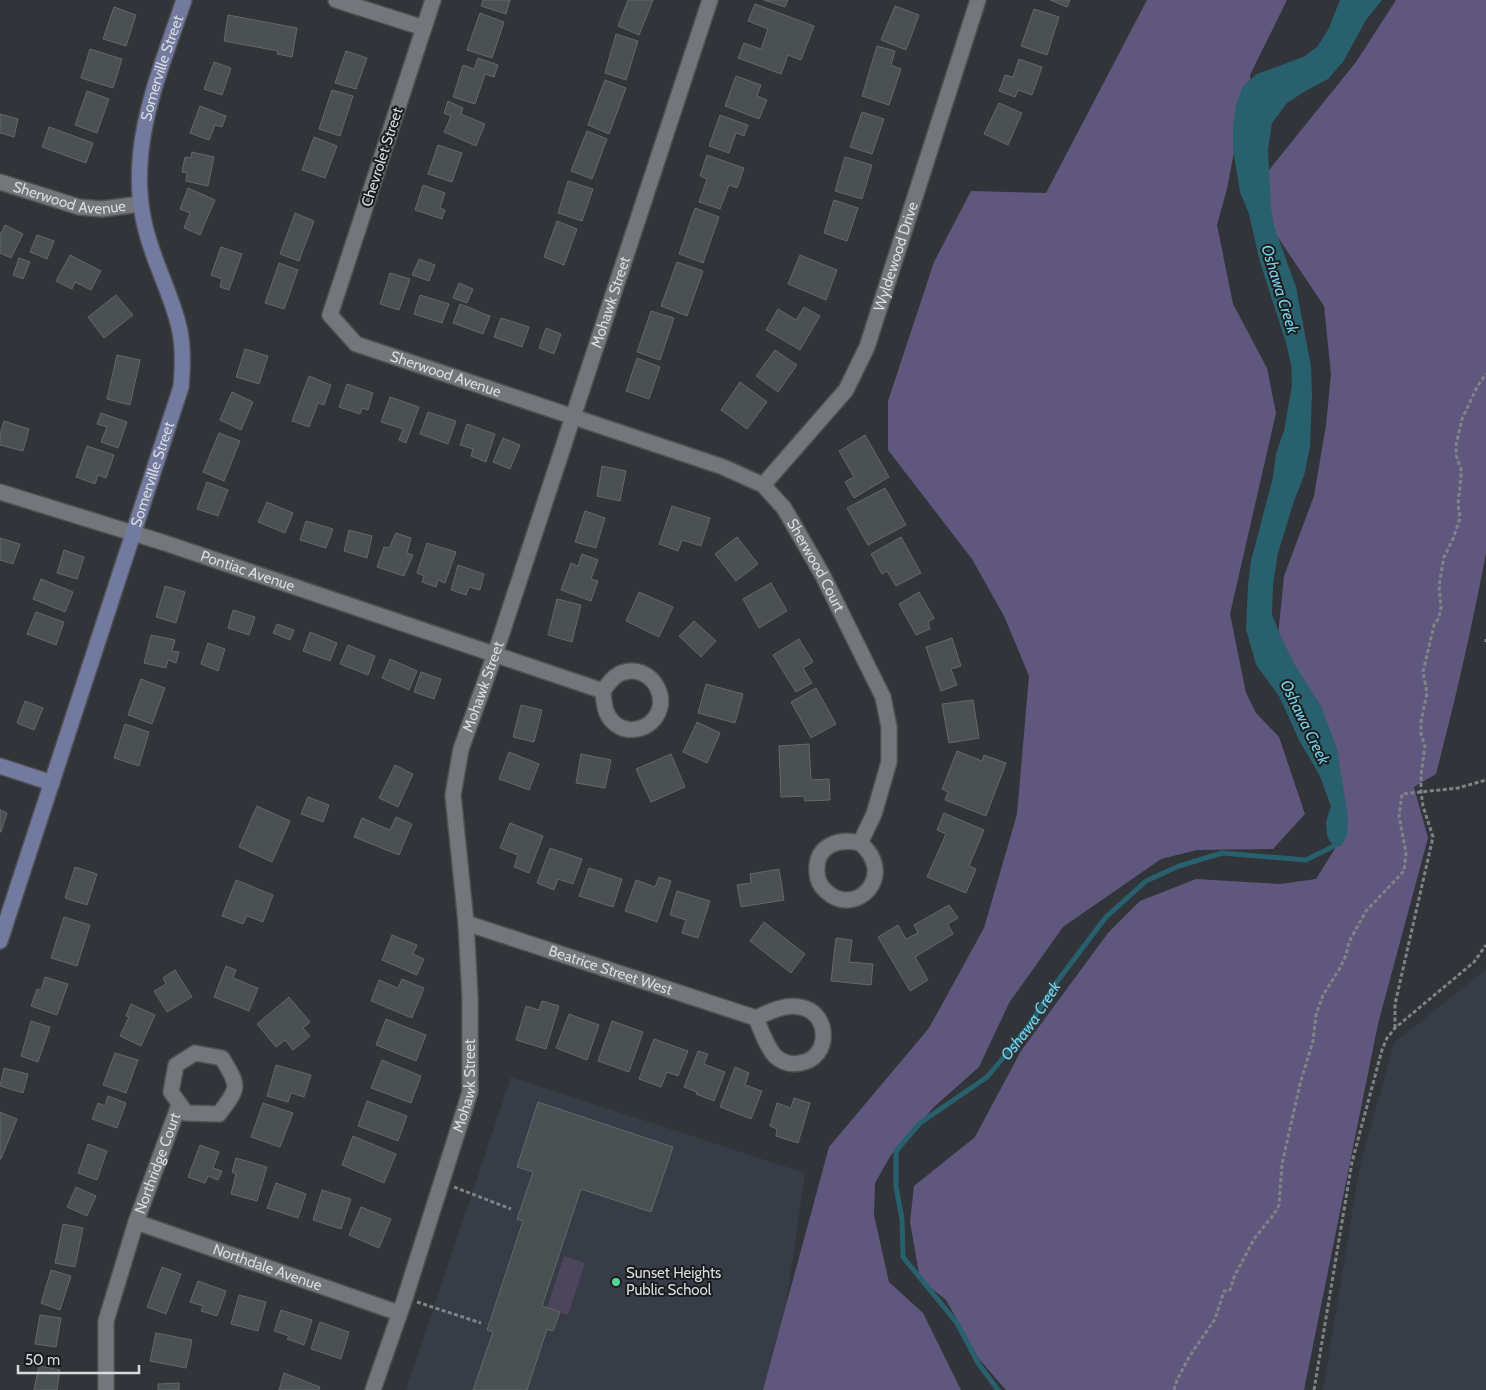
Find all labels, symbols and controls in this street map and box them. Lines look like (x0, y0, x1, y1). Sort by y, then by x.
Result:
street label: Somerville Street (137, 13, 187, 123)
street label: Chevrolet Street (357, 105, 407, 209)
street label: Sherwood Avenue (11, 178, 127, 218)
street label: Wyldewood Drive (870, 199, 922, 313)
water label: Oshawa Creek (1257, 242, 1303, 337)
street label: Mohawk Street (587, 254, 634, 350)
street label: Sherwood Avenue (388, 347, 504, 401)
street label: Somerville Street (127, 419, 178, 529)
street label: Sherwood Court (783, 516, 848, 615)
street label: Pontiac Avenue (198, 547, 297, 595)
street label: Mohawk Street (459, 639, 508, 734)
water label: Oshawa Creek (1276, 677, 1334, 768)
street label: Beatrice Street West (546, 942, 675, 999)
water label: Oshawa Creek (996, 977, 1065, 1064)
street label: Mohawk Street (449, 1039, 480, 1135)
street label: Northridge Court (131, 1110, 184, 1216)
street label: Northdale Avenue (210, 1240, 325, 1295)
place label: Sunset Heights Public School (626, 1264, 721, 1299)
marker: Sunset Heights Public School (610, 1276, 622, 1288)
scale bar (18, 1342, 139, 1374)
text: 50 m (25, 1351, 60, 1369)

